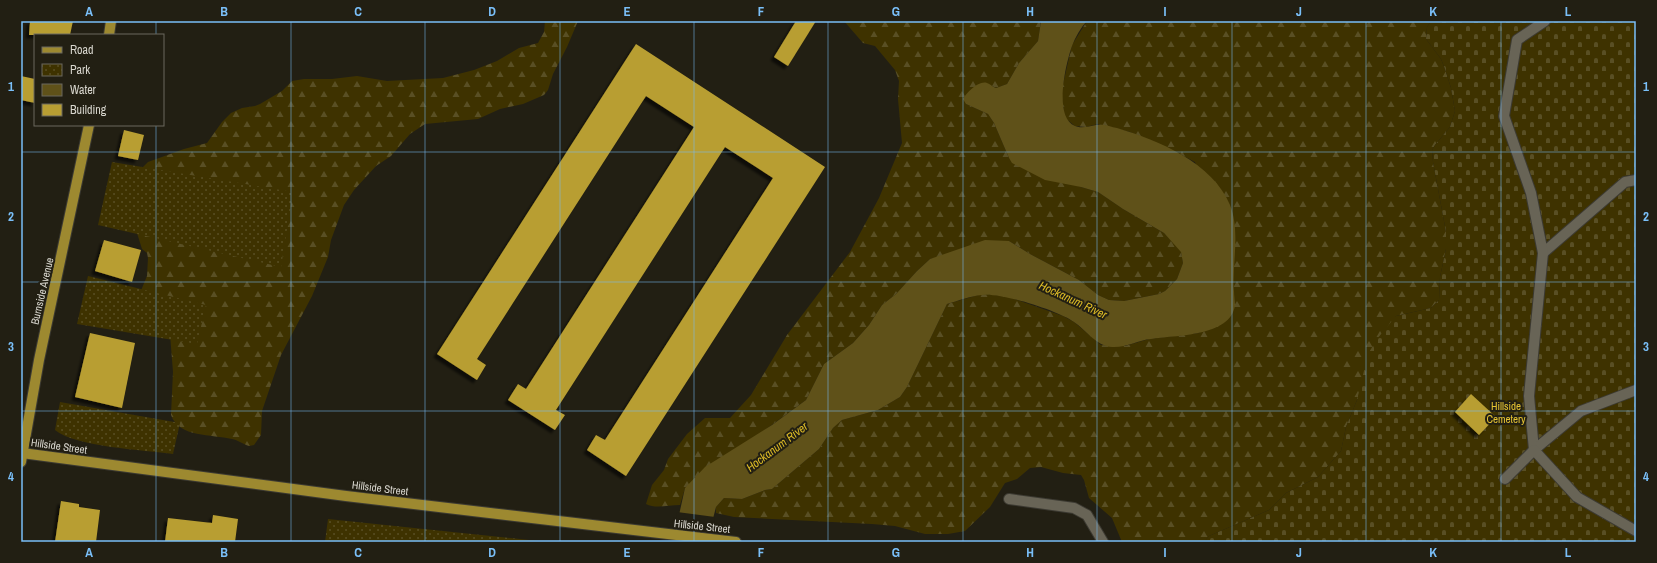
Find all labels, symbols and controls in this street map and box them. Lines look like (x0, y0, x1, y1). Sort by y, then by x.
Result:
text: A (85, 3, 93, 20)
text: B (220, 3, 228, 20)
text: C (354, 3, 362, 20)
text: D (488, 3, 496, 20)
text: E (623, 3, 631, 20)
text: F (758, 3, 765, 20)
text: G (892, 3, 900, 20)
text: H (1026, 3, 1034, 20)
text: I (1164, 3, 1167, 20)
text: J (1296, 3, 1302, 20)
text: K (1429, 3, 1437, 20)
text: L (1565, 3, 1572, 20)
legend (34, 34, 164, 126)
text: Road (70, 42, 94, 58)
text: Park (70, 62, 90, 78)
text: 1 (8, 78, 14, 95)
text: 1 (1643, 78, 1649, 95)
text: Water (70, 82, 97, 98)
text: Building (70, 102, 107, 118)
text: 2 (8, 208, 14, 225)
text: 2 (1643, 208, 1649, 225)
street label: Burnside Avenue (27, 256, 57, 326)
water label: Hockanum River (1036, 277, 1110, 323)
text: 3 (8, 338, 14, 355)
text: 3 (1643, 338, 1649, 355)
park label: Hillside Cemetery (1486, 399, 1526, 426)
water label: Hockanum River (743, 418, 812, 475)
street label: Hillside Street (30, 435, 89, 457)
text: 4 (8, 468, 14, 485)
text: 4 (1643, 468, 1649, 485)
street label: Hillside Street (351, 478, 409, 498)
street label: Hillside Street (673, 516, 731, 536)
text: A (85, 544, 93, 561)
text: B (220, 544, 228, 561)
text: C (354, 544, 362, 561)
text: D (488, 544, 496, 561)
text: E (623, 544, 631, 561)
text: F (758, 544, 765, 561)
text: G (892, 544, 900, 561)
text: H (1026, 544, 1034, 561)
text: I (1164, 544, 1167, 561)
text: J (1296, 544, 1302, 561)
text: K (1429, 544, 1437, 561)
text: L (1565, 544, 1572, 561)

